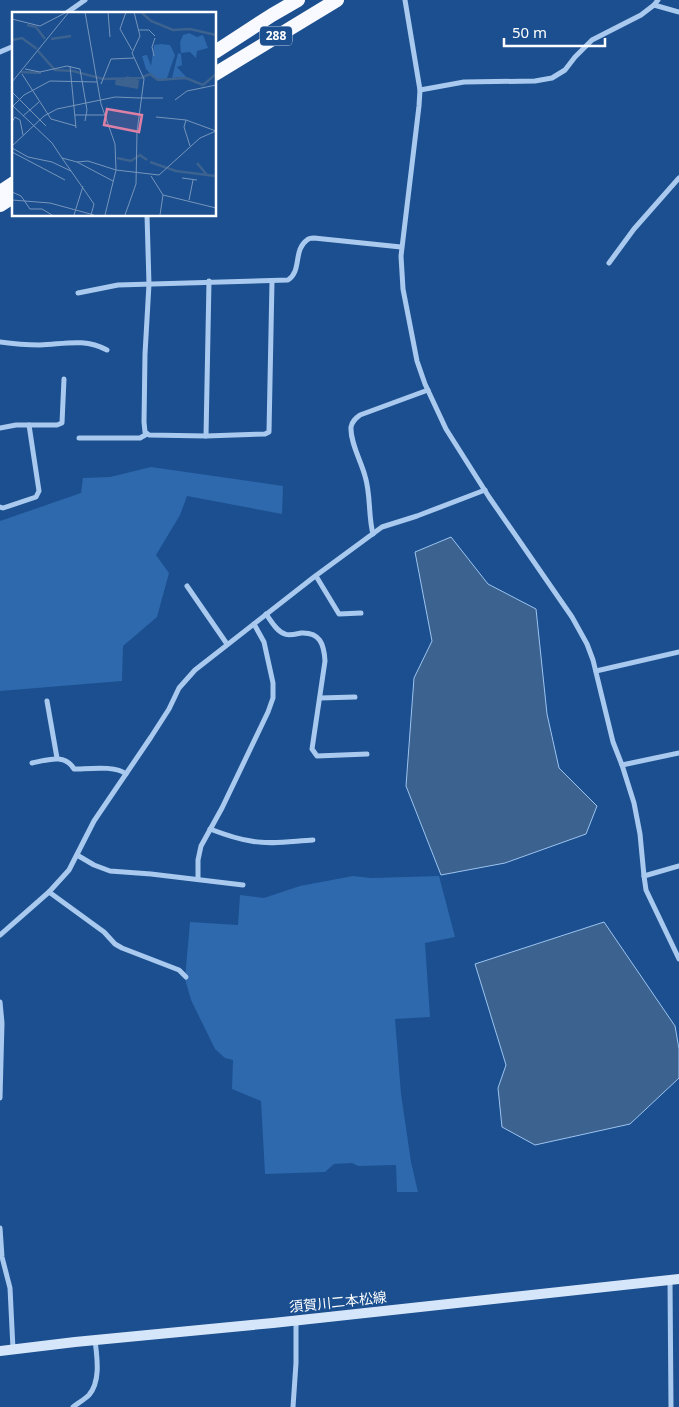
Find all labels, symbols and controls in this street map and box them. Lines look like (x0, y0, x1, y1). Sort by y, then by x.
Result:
inset map (12, 12, 216, 216)
scale bar (504, 15, 605, 47)
text: 50 m (512, 22, 547, 42)
road number: 288 (260, 27, 292, 46)
street label: 須賀川二本松線 (288, 1287, 388, 1316)

